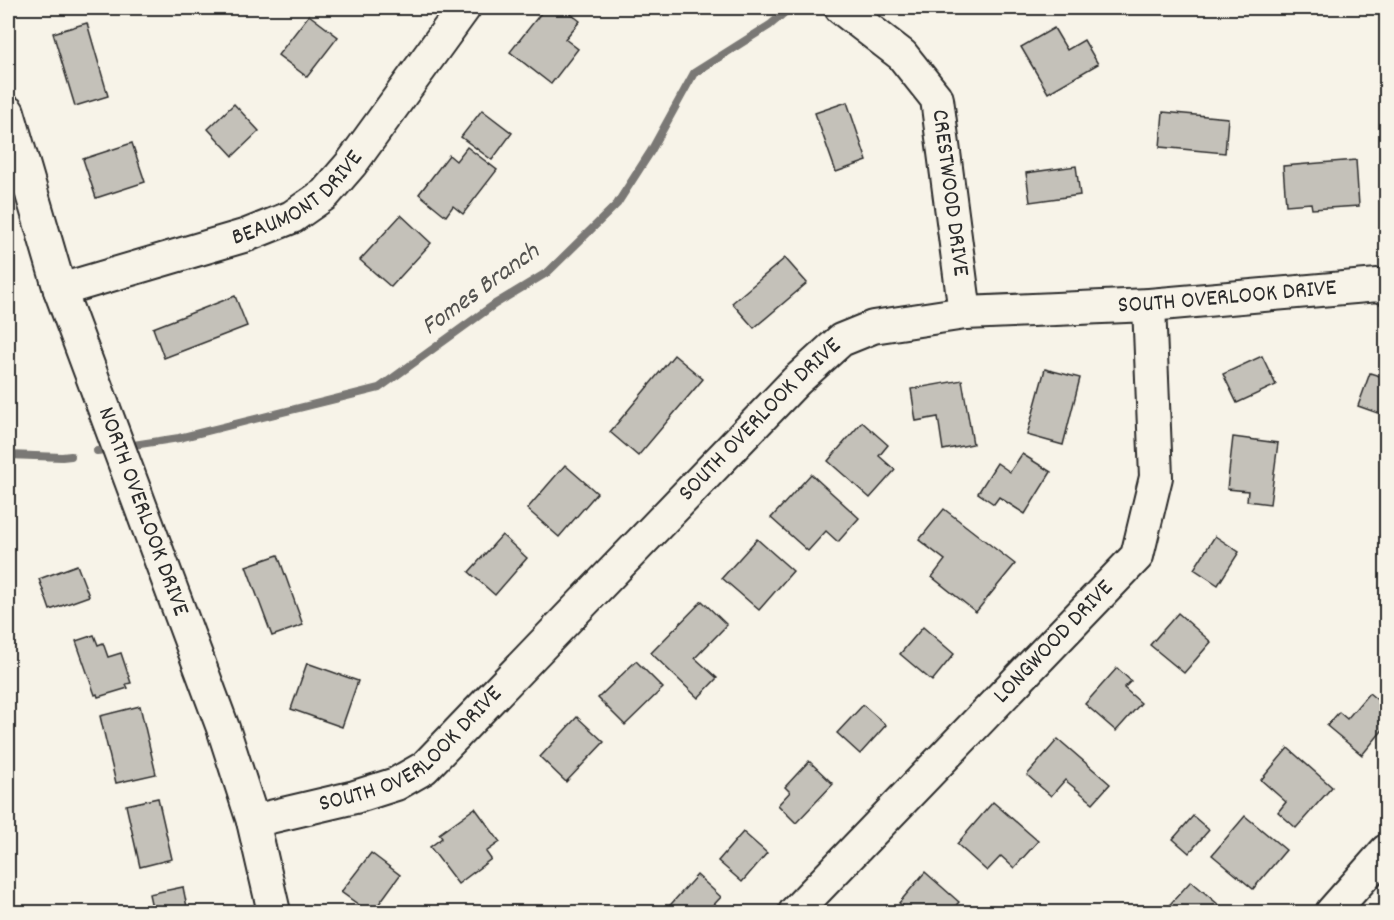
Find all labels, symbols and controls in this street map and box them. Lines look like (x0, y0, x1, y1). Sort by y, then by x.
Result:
street label: CRESTWOOD DRIVE (922, 108, 977, 279)
street label: BEAUMONT DRIVE (228, 144, 372, 255)
water label: Fomes Branch (414, 234, 549, 345)
street label: SOUTH OVERLOOK DRIVE (1117, 272, 1338, 323)
street label: SOUTH OVERLOOK DRIVE (671, 330, 850, 510)
street label: NORTH OVERLOOK DRIVE (88, 402, 197, 621)
street label: LONGWOOD DRIVE (986, 572, 1122, 712)
street label: SOUTH OVERLOOK DRIVE (316, 679, 511, 822)

